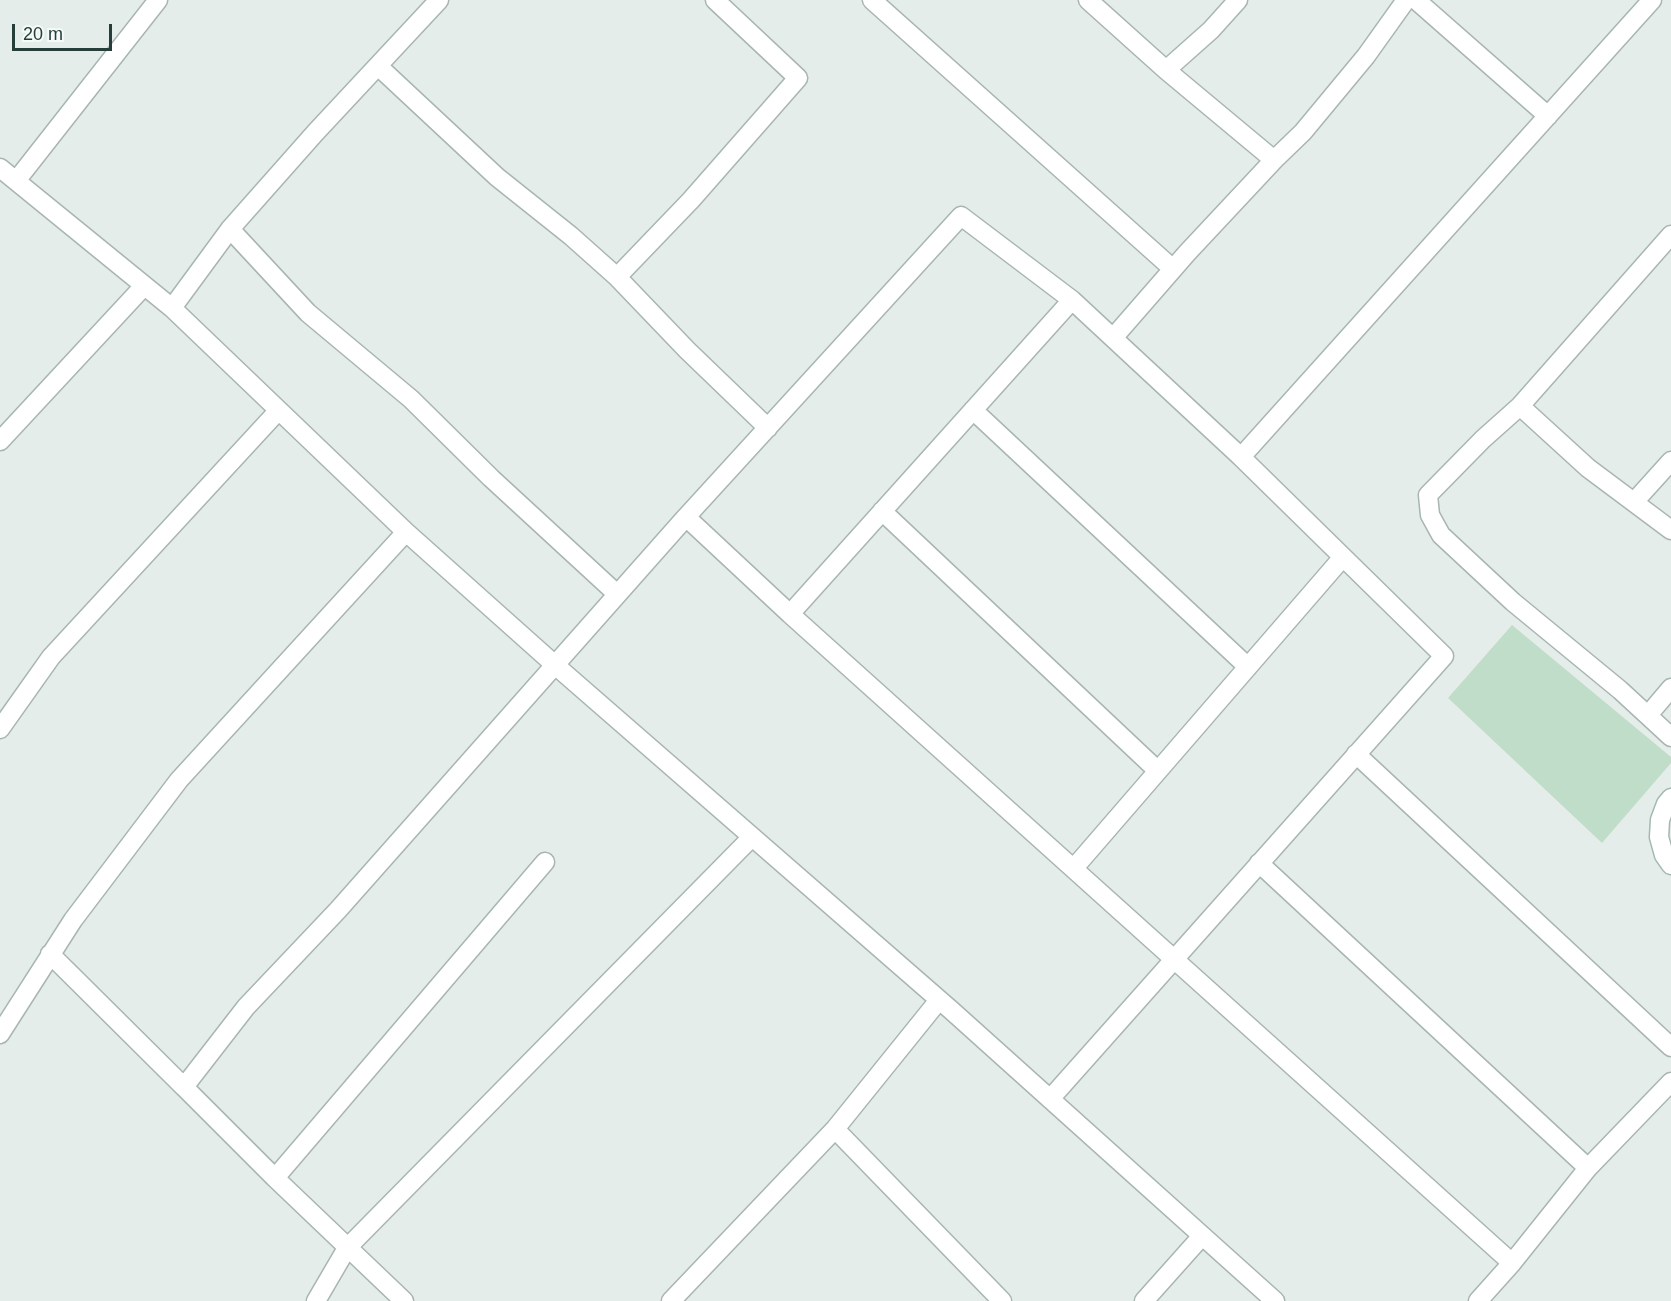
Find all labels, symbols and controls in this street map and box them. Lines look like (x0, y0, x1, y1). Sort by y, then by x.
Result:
scale bar (15, 12, 116, 50)
text: 20 m (23, 24, 63, 44)

